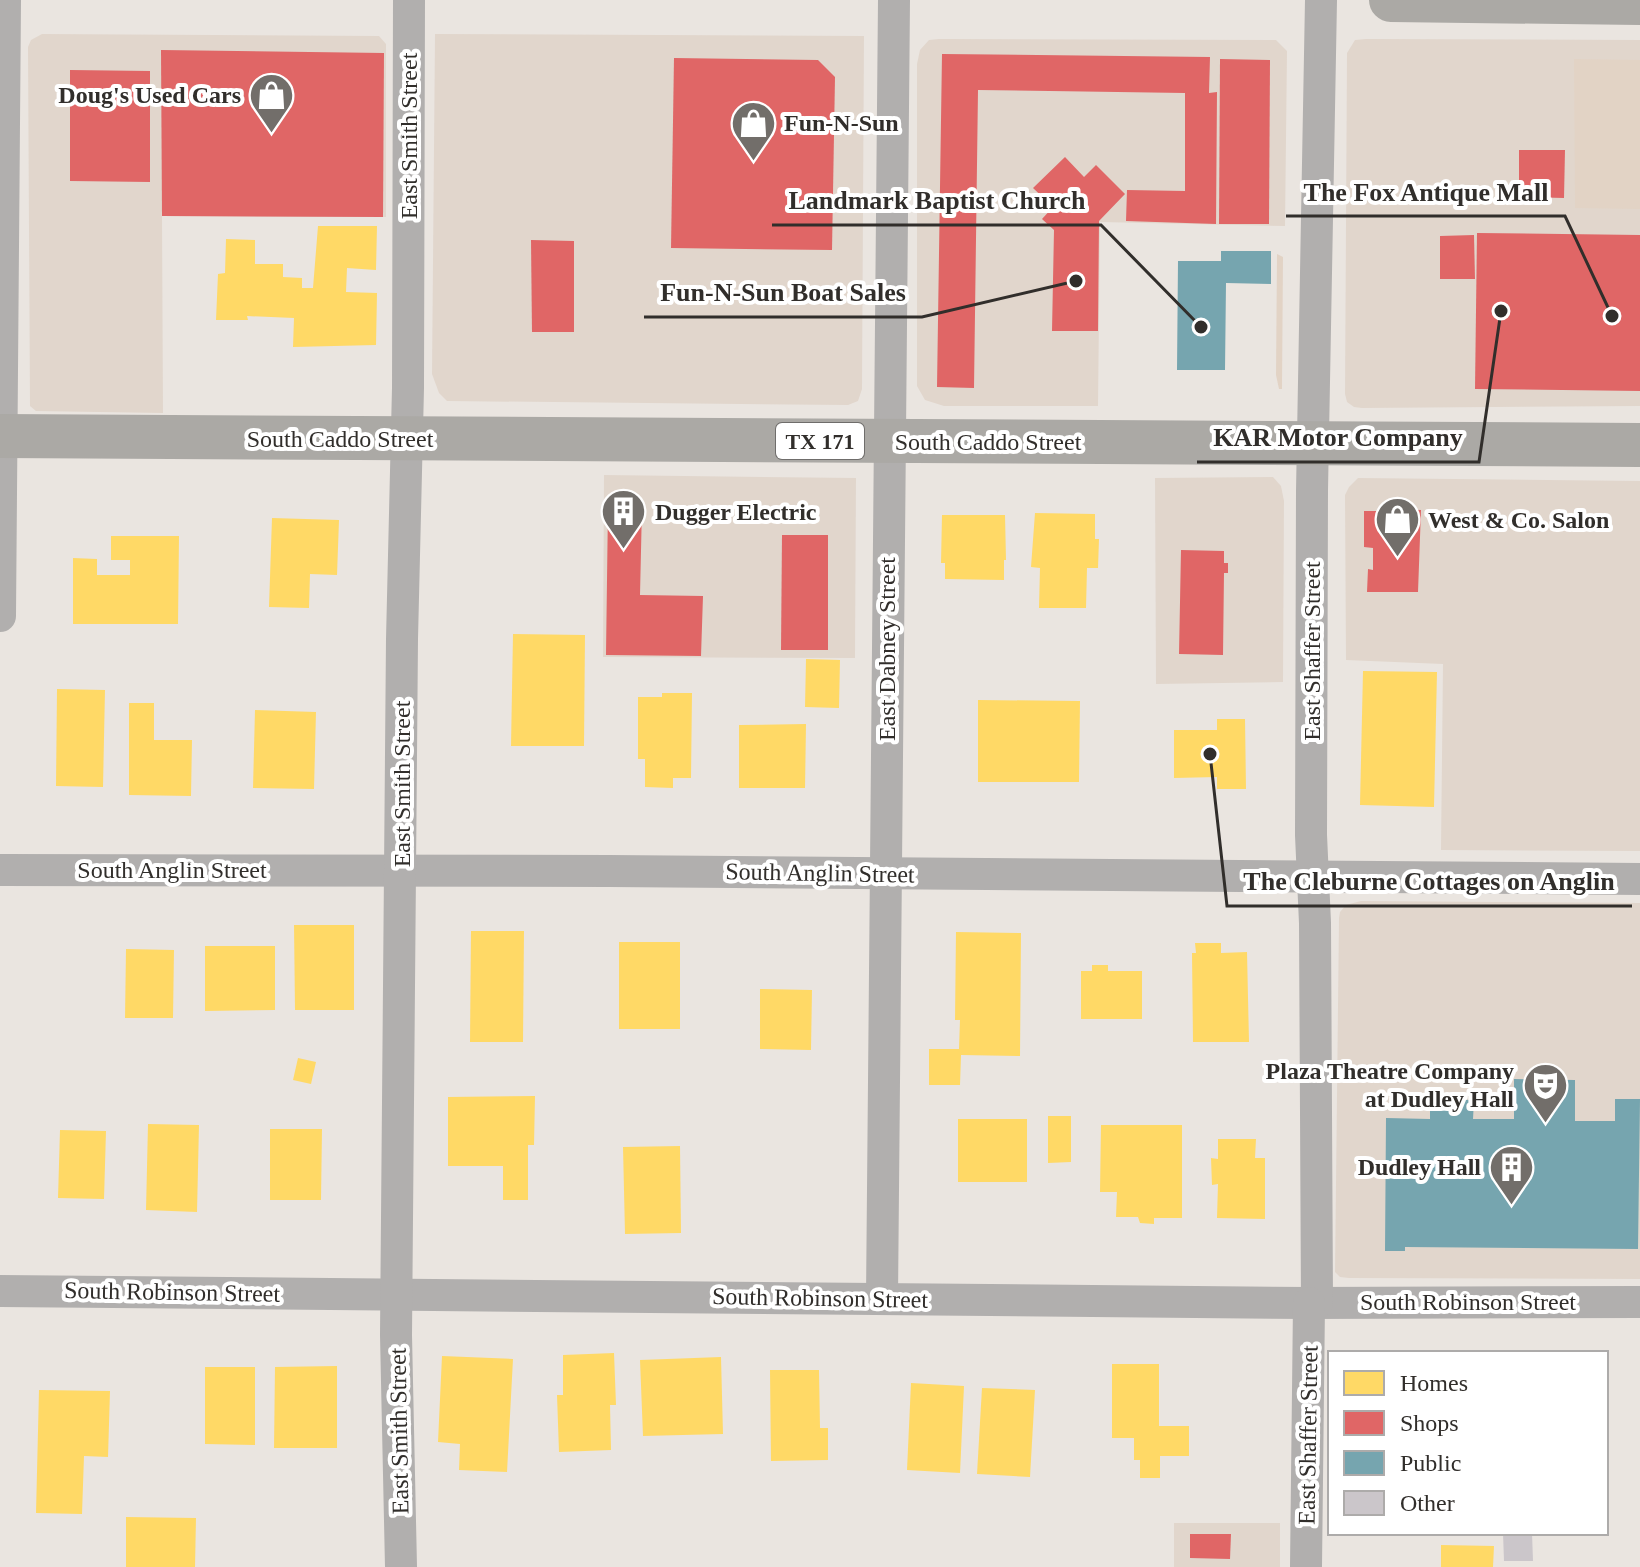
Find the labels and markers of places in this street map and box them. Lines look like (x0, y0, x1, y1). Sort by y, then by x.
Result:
shop icon: Doug's Used Cars (248, 71, 296, 134)
place label: Doug's Used Cars (58, 82, 241, 108)
shop icon: Fun-N-Sun (729, 99, 777, 162)
place label: Fun-N-Sun (784, 110, 899, 136)
callout: The Fox Antique Mall (1286, 166, 1565, 216)
callout: Landmark Baptist Church (772, 175, 1101, 225)
callout: Fun-N-Sun Boat Sales (644, 267, 922, 317)
callout: KAR Motor Company (1197, 412, 1479, 462)
building icon: Dugger Electric (600, 488, 648, 551)
shop icon: West & Co. Salon (1373, 496, 1421, 559)
place label: Dugger Electric (655, 499, 817, 525)
place label: West & Co. Salon (1428, 507, 1609, 533)
callout: The Cleburne Cottages on Anglin (1227, 856, 1632, 906)
place label: Plaza Theatre Company at Dudley Hall (1266, 1058, 1514, 1112)
theatre icon: Plaza Theatre Company at Dudley Hall (1521, 1061, 1569, 1124)
building icon: Dudley Hall (1488, 1143, 1536, 1206)
place label: Dudley Hall (1358, 1154, 1481, 1180)

